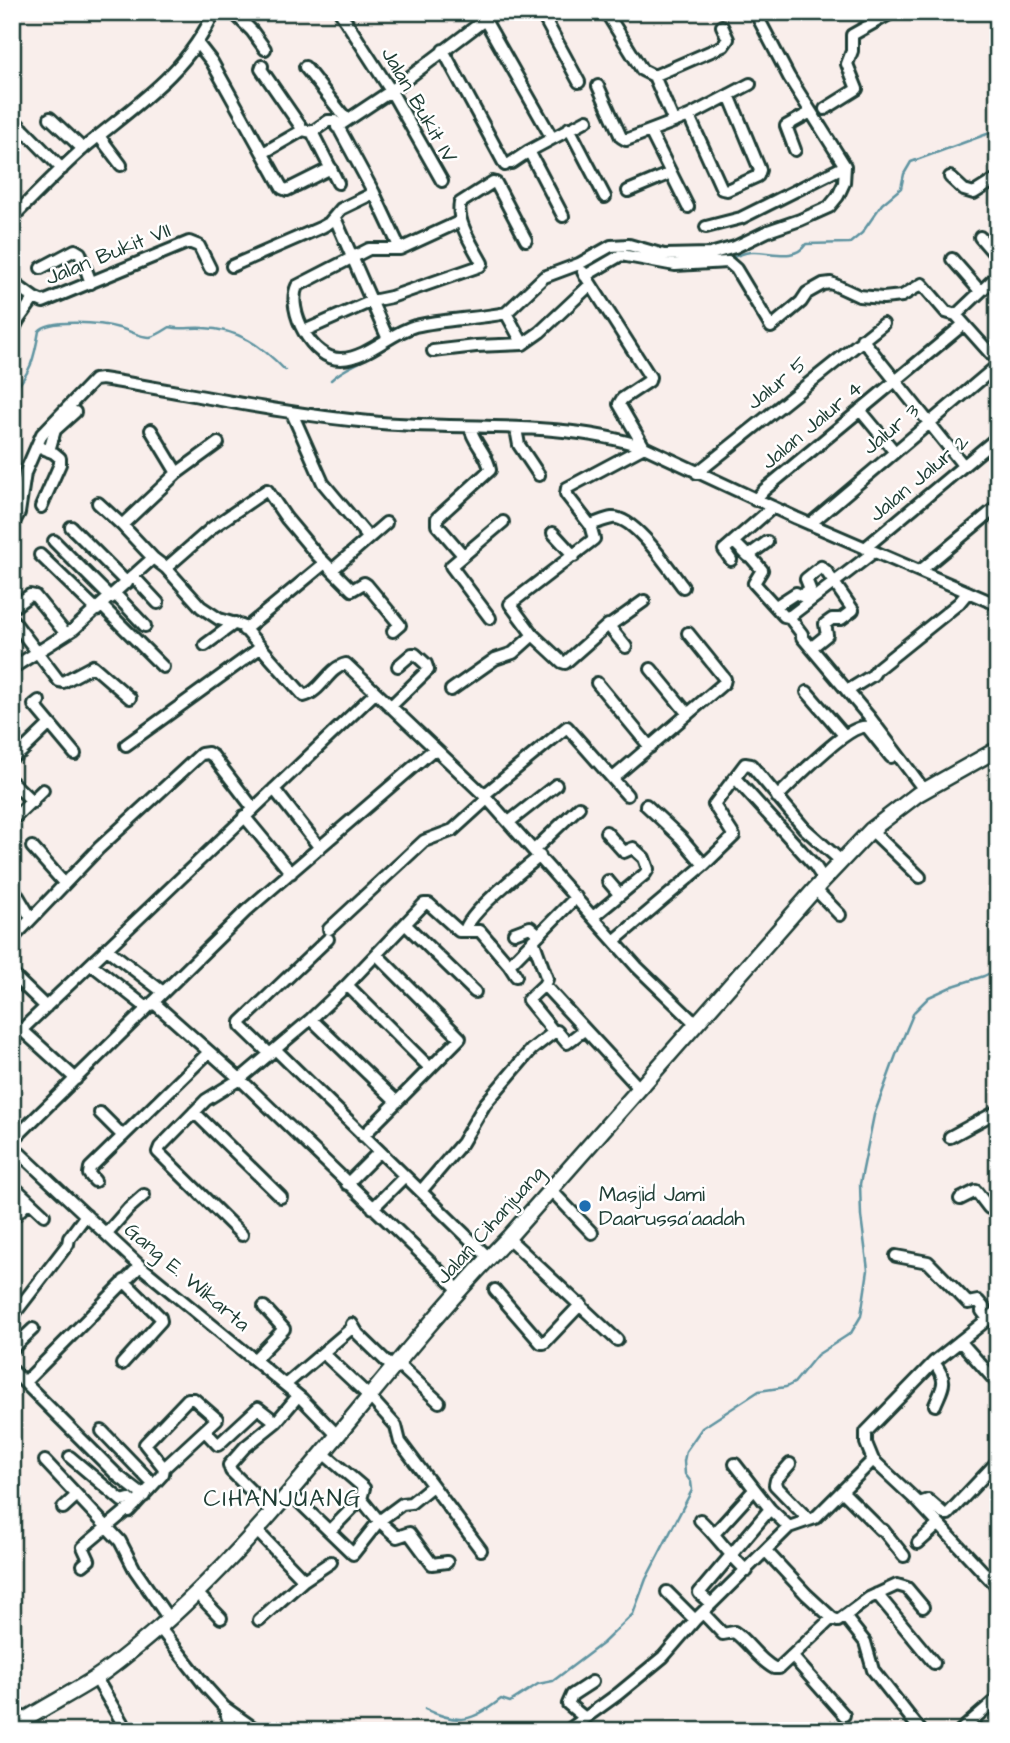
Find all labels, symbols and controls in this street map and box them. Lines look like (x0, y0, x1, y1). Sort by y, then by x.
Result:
street label: Jalan Bukit IV (374, 42, 464, 168)
street label: Jalan Bukit VII (41, 216, 175, 292)
street label: Jalur 5 (740, 349, 814, 416)
street label: Jalan Jalur 4 (755, 374, 869, 476)
street label: Jalur 3 (856, 396, 926, 461)
street label: Jalan Jalur 2 (863, 428, 975, 528)
street label: Jalan Cihanjuang (429, 1159, 553, 1292)
place label: Masjid Jami Daarussa'aadah (599, 1180, 745, 1233)
marker: Masjid Jami Daarussa'aadah (577, 1198, 593, 1214)
street label: Gang E. Wikarta (117, 1216, 256, 1340)
district label: CIHANJUANG (204, 1482, 362, 1516)

